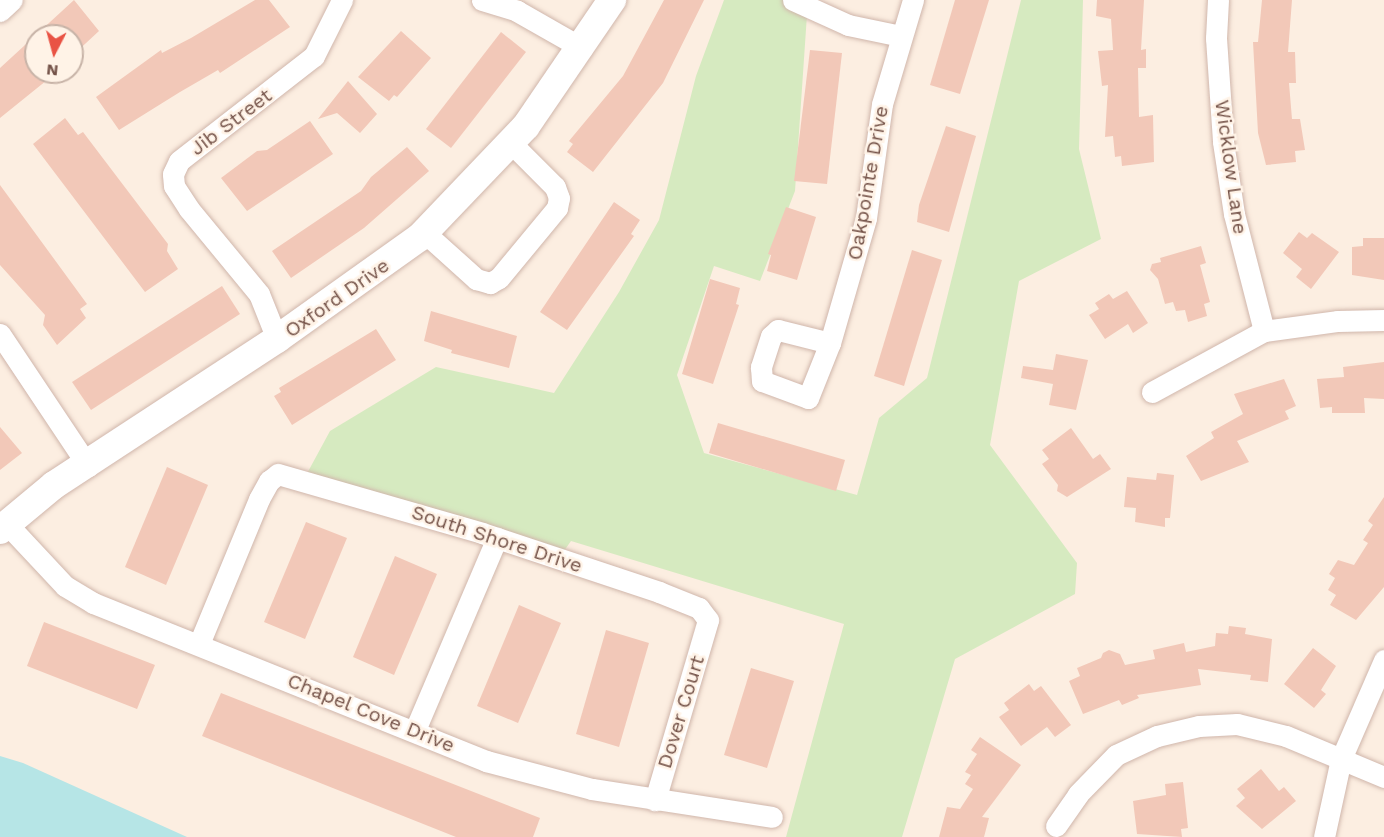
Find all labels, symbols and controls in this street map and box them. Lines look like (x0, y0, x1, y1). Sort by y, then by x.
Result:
north arrow (24, 24, 84, 84)
text: N (45, 60, 59, 80)
street label: Jib Street (185, 83, 277, 161)
street label: Wicklow Lane (1210, 98, 1252, 236)
street label: Oakpointe Drive (843, 104, 893, 262)
street label: Oxford Drive (280, 253, 394, 343)
street label: South Shore Drive (409, 500, 585, 578)
street label: Dover Court (652, 652, 710, 772)
street label: Chapel Cove Drive (284, 668, 458, 758)

